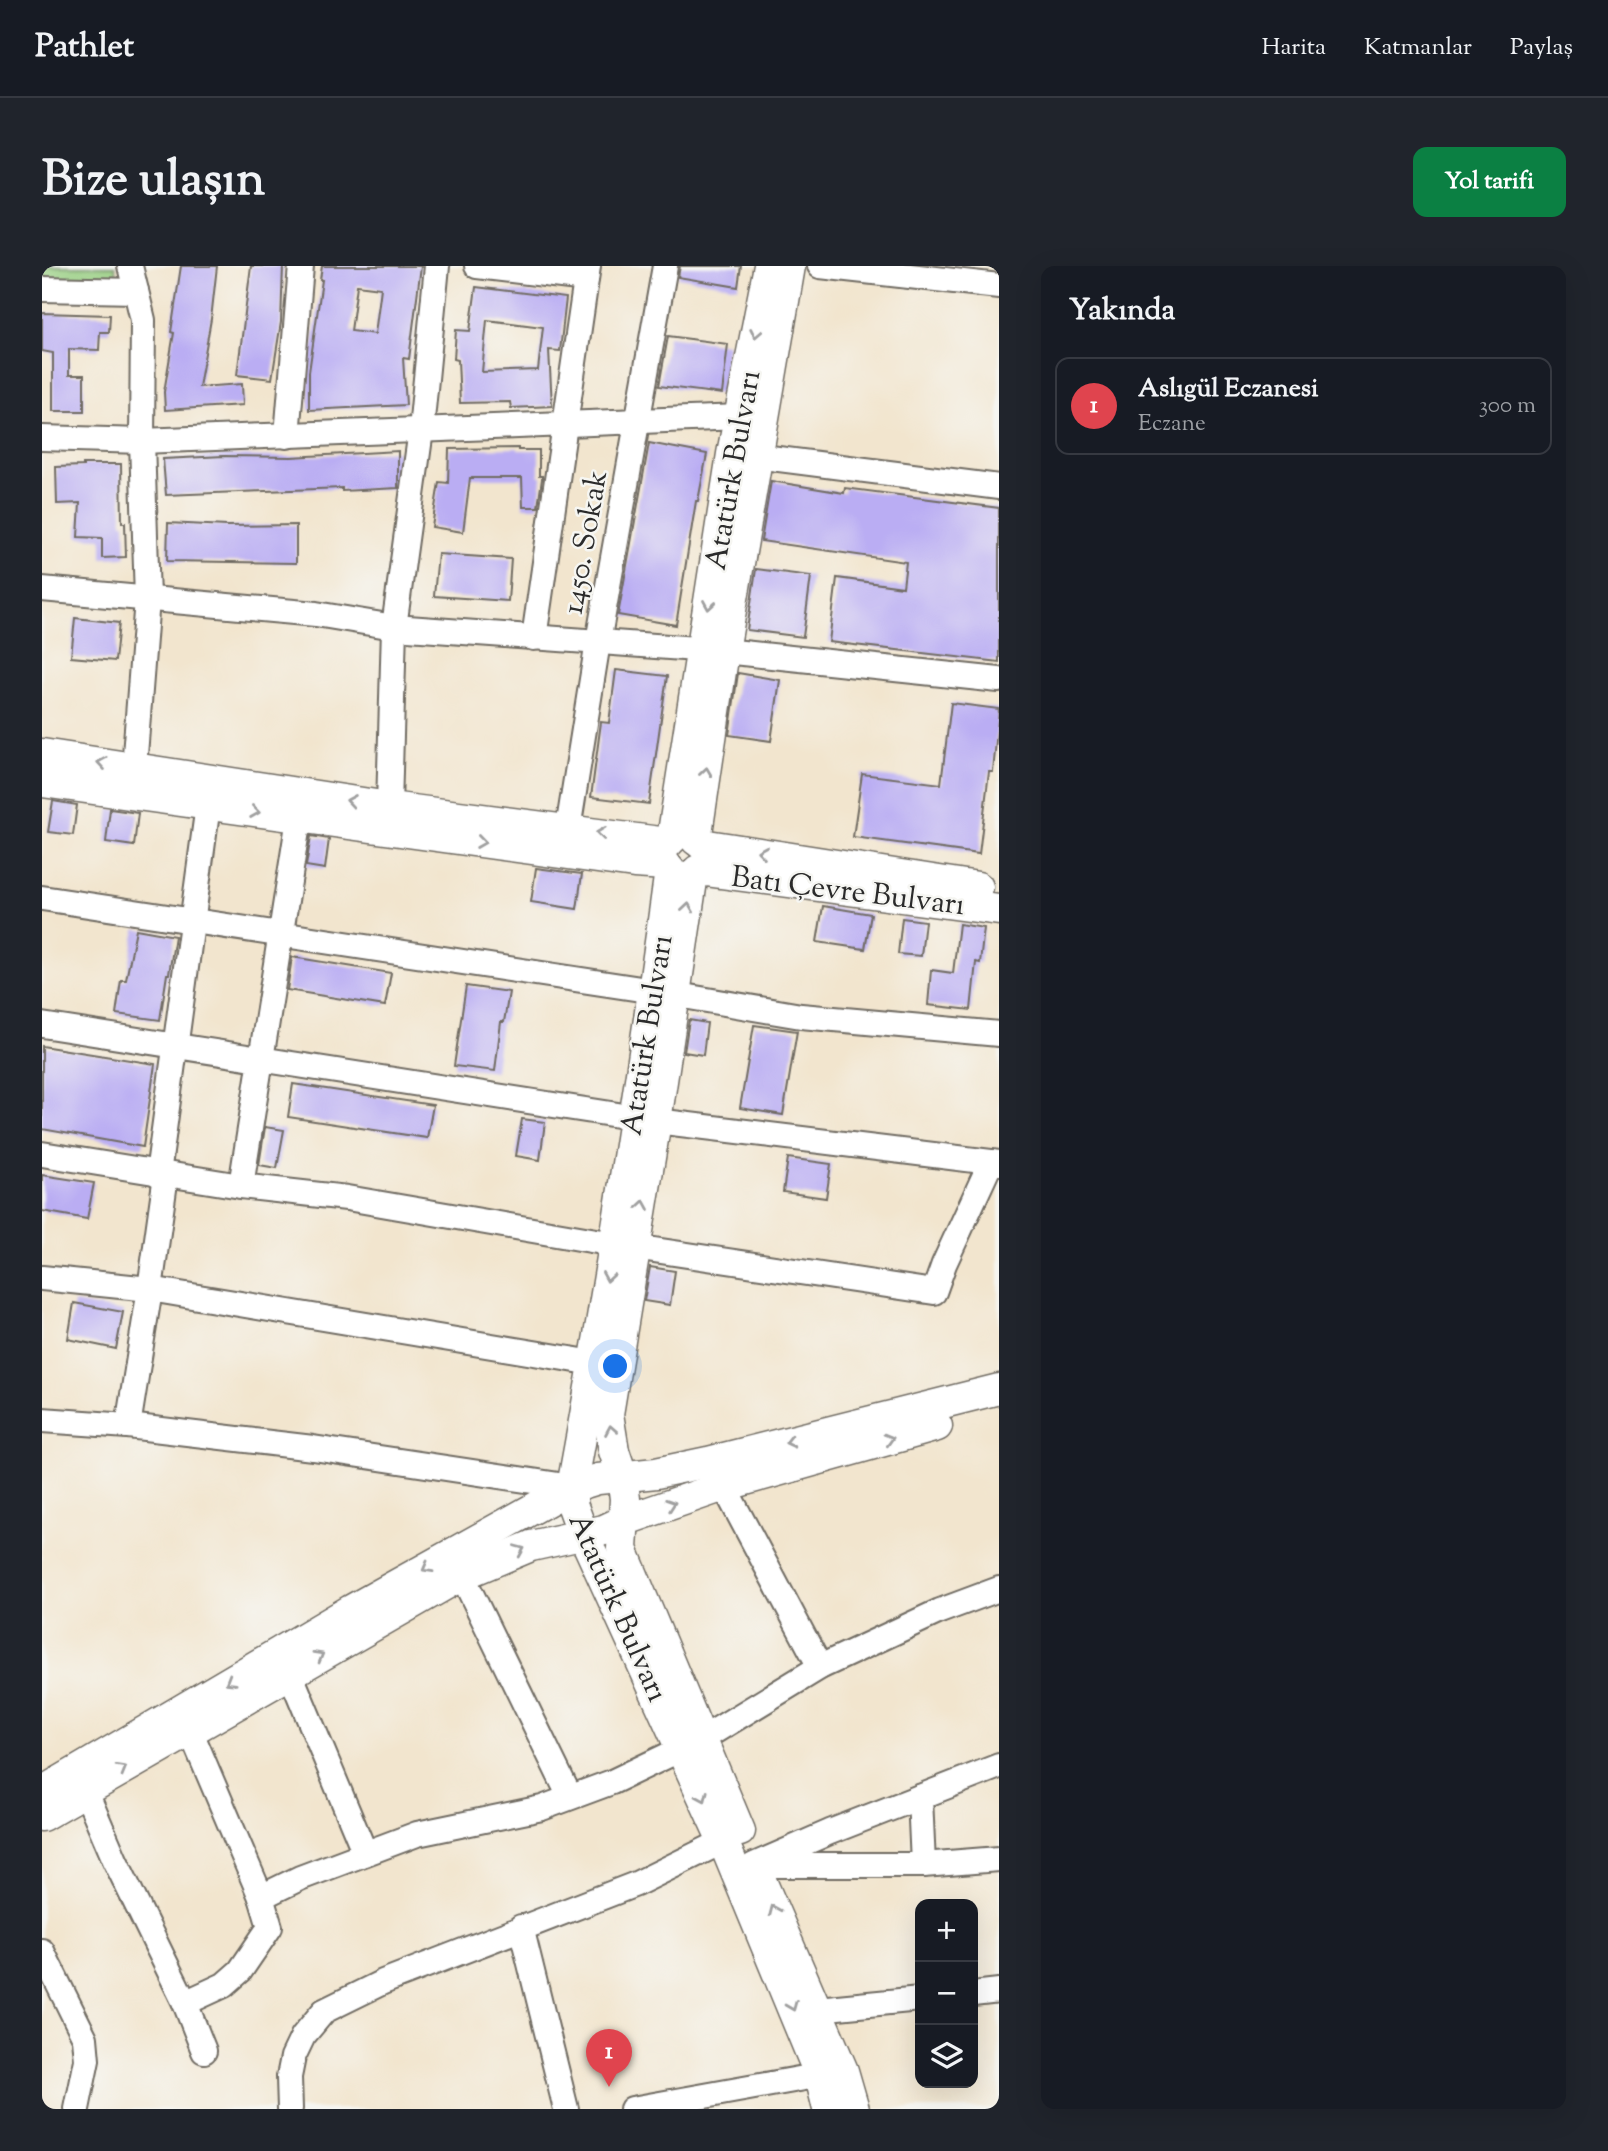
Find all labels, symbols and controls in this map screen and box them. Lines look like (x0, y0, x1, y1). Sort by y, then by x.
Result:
text: Pathlet (35, 24, 134, 72)
text: Harita (1261, 31, 1326, 65)
text: Katmanlar (1364, 31, 1472, 65)
text: Paylaş (1510, 31, 1573, 65)
text: Bize ulaşın (42, 147, 265, 217)
button: Yol tarifi (1413, 147, 1566, 217)
text: Yakında (1069, 290, 1175, 333)
one-way arrow (750, 327, 765, 339)
street label: Atatürk Bulvarı (696, 367, 773, 574)
text: Aslıgül Eczanesi (1138, 371, 1318, 408)
text: 1 (1090, 390, 1098, 423)
text: 300 m (1479, 390, 1536, 423)
text: Eczane (1138, 408, 1206, 441)
street label: 1450. Sokak (553, 467, 620, 618)
one-way arrow (702, 600, 717, 611)
one-way arrow (96, 756, 107, 771)
one-way arrow (698, 766, 713, 778)
one-way arrow (345, 794, 357, 809)
one-way arrow (249, 804, 261, 819)
one-way arrow (595, 826, 606, 841)
one-way arrow (475, 835, 487, 850)
one-way arrow (756, 845, 768, 860)
street label: Batı Çevre Bulvarı (728, 857, 967, 928)
one-way arrow (680, 902, 695, 914)
street label: Atatürk Bulvarı (611, 932, 686, 1139)
one-way arrow (635, 1199, 650, 1211)
one-way arrow (601, 1271, 616, 1282)
your location (598, 1349, 632, 1383)
one-way arrow (604, 1424, 619, 1436)
one-way arrow (882, 1432, 894, 1447)
one-way arrow (784, 1434, 796, 1448)
one-way arrow (664, 1498, 676, 1512)
street label: Atatürk Bulvarı (556, 1507, 678, 1709)
one-way arrow (513, 1544, 526, 1558)
one-way arrow (422, 1560, 434, 1573)
one-way arrow (312, 1651, 325, 1664)
one-way arrow (224, 1673, 237, 1686)
one-way arrow (115, 1764, 127, 1777)
one-way arrow (695, 1790, 709, 1802)
map controls (915, 1899, 978, 2088)
button: + (915, 1899, 978, 1962)
one-way arrow (768, 1904, 782, 1917)
button: − (915, 1962, 978, 2025)
one-way arrow (783, 2000, 797, 2012)
button: layers (915, 2025, 978, 2088)
pin: 1 (586, 2029, 632, 2087)

